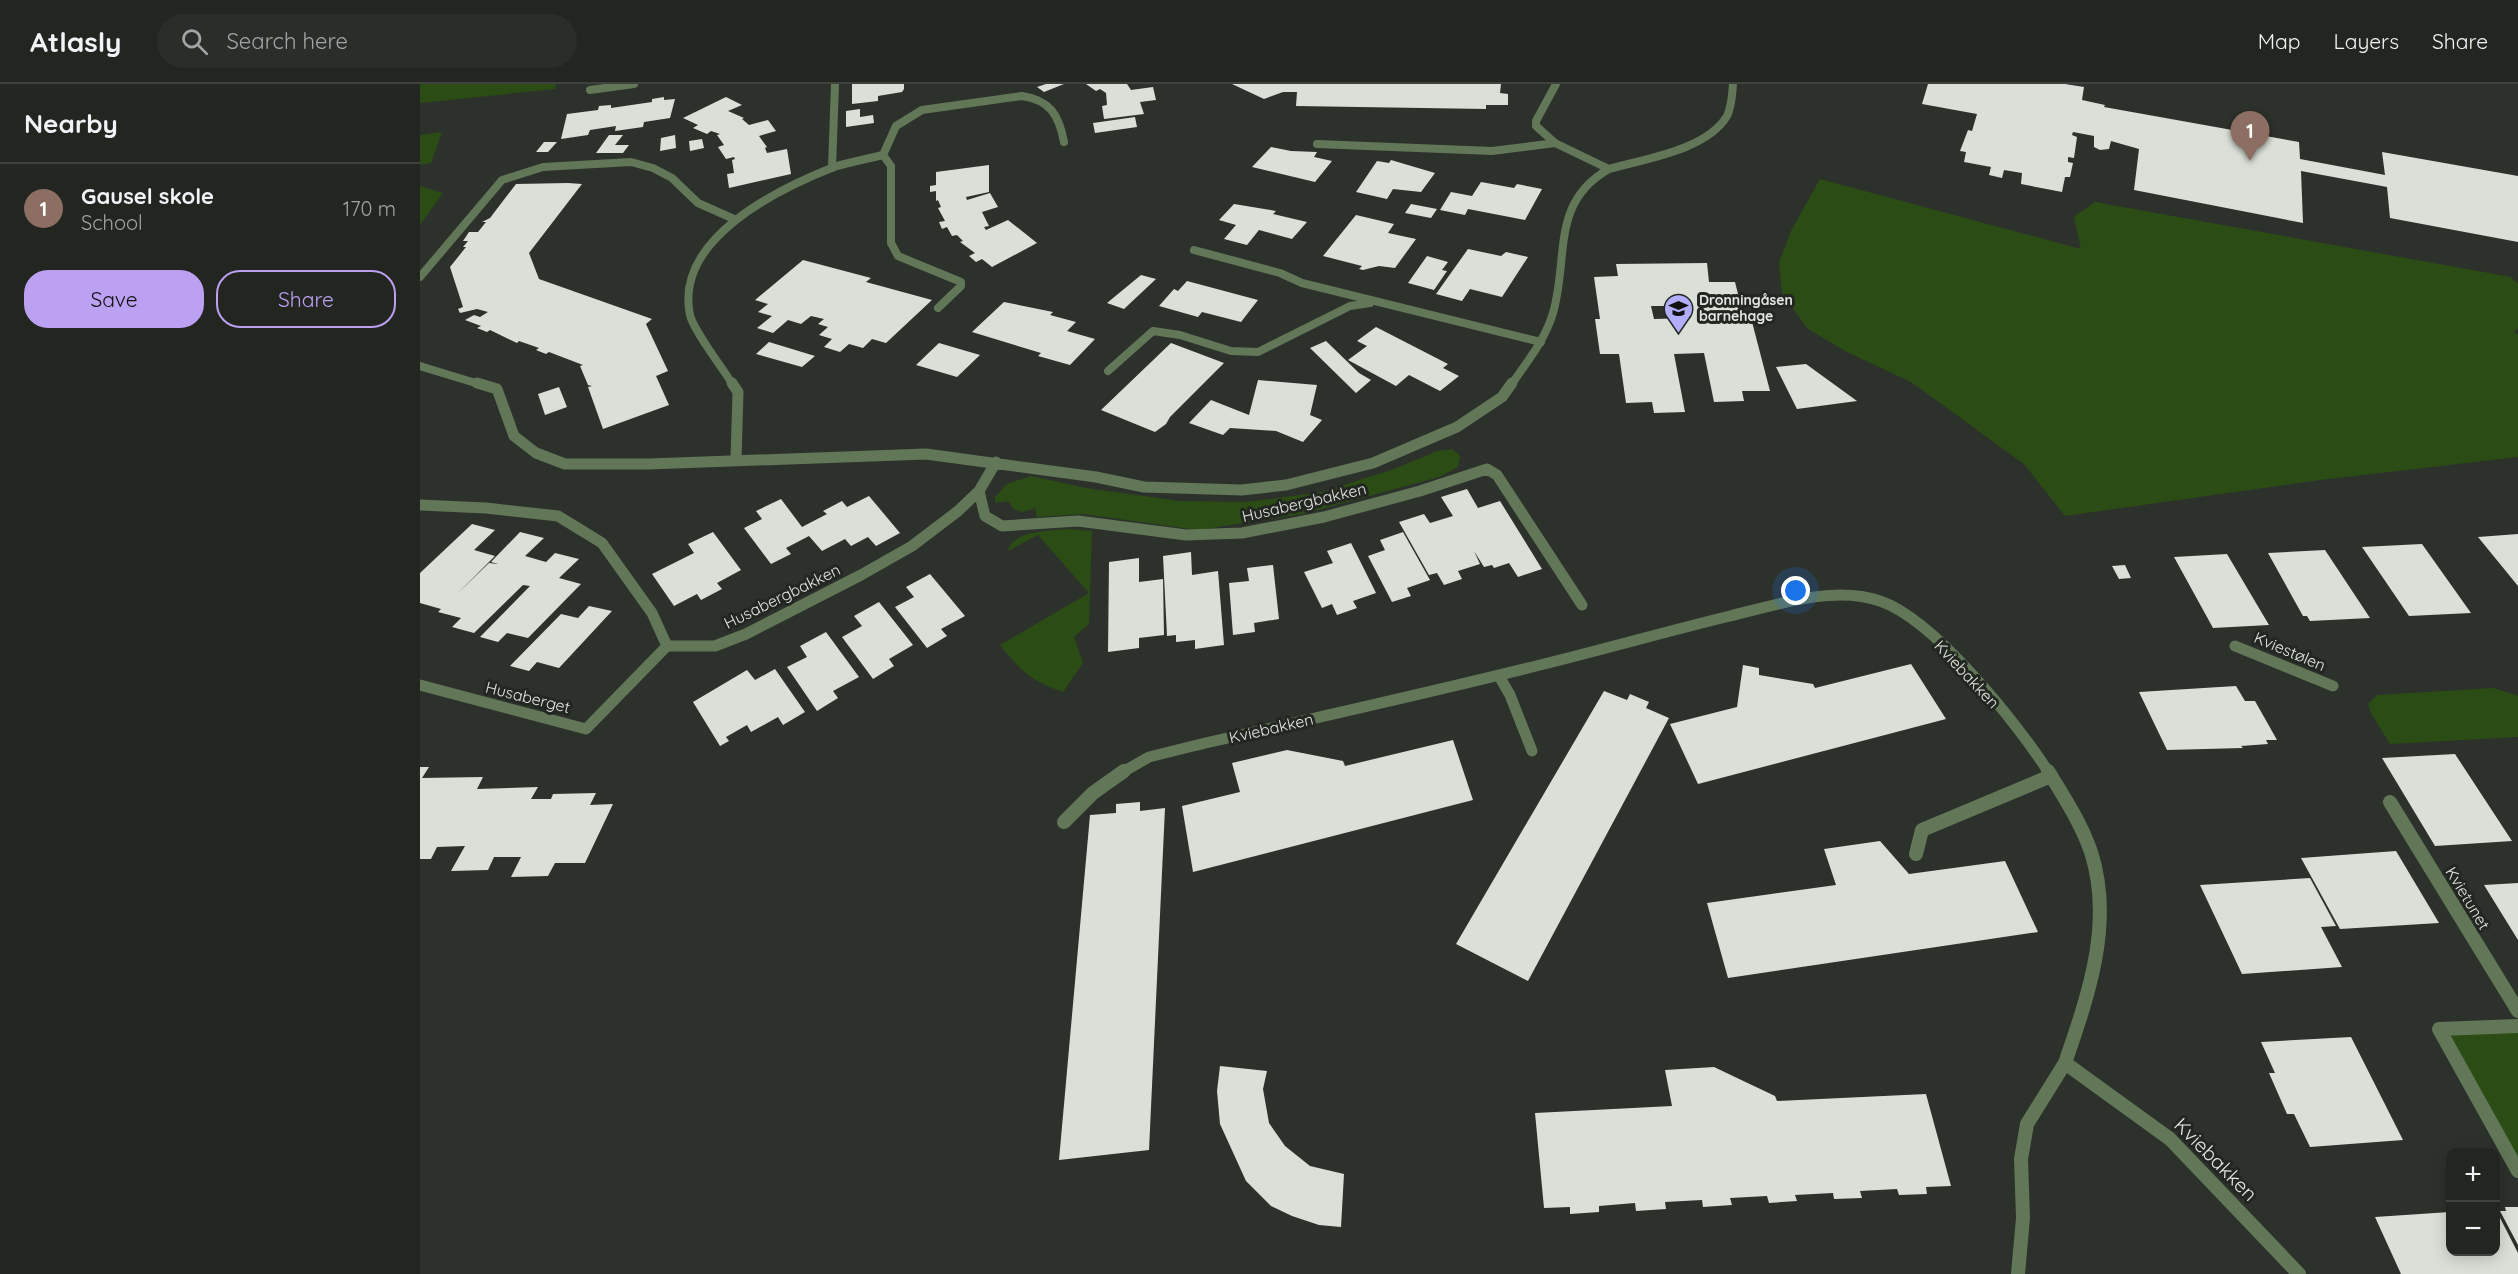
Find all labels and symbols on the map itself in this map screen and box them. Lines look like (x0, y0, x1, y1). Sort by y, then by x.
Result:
pin: 1 (2230, 112, 2270, 161)
place label: Dronningåsen barnehage (1699, 291, 1793, 325)
school or university icon: Dronningåsen barnehage (1662, 292, 1694, 334)
street label: Husabergbakken (1240, 478, 1368, 526)
street label: Husabergbakken (721, 559, 843, 633)
your location (1781, 576, 1810, 605)
street label: Kviestølen (2251, 627, 2329, 675)
street label: Kviebakken (1930, 636, 2004, 712)
street label: Husaberget (483, 677, 573, 717)
street label: Kviebakken (1227, 709, 1315, 747)
street label: Kvietunet (2441, 863, 2495, 933)
street label: Kviebakken (2169, 1112, 2263, 1206)

